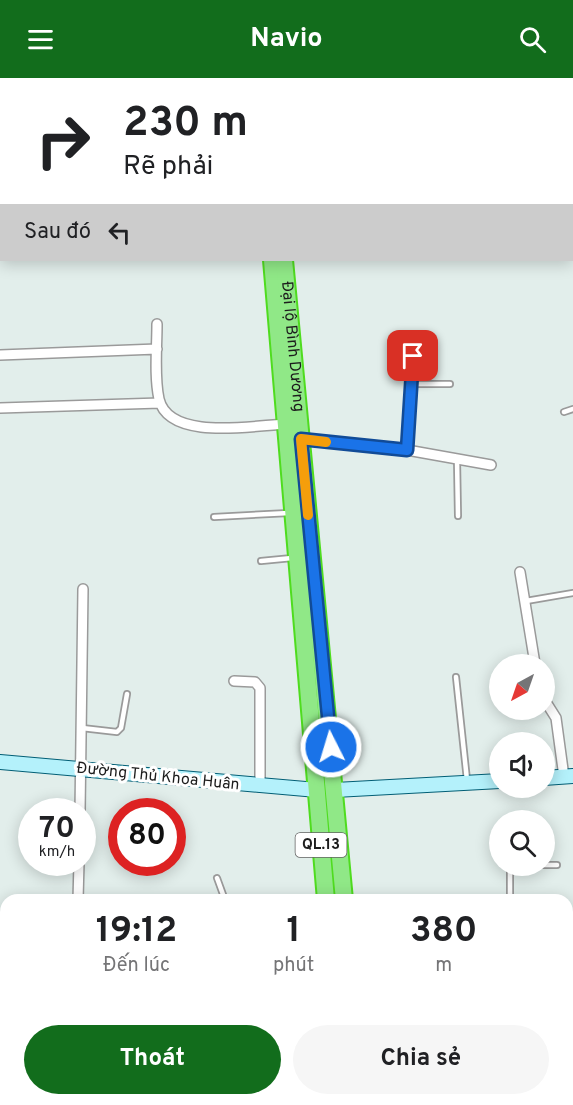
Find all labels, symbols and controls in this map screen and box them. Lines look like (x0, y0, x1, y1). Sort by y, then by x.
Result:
text: Navio (250, 22, 323, 56)
icon: menu (24, 23, 57, 56)
icon: search (516, 23, 549, 56)
text: 230 m (123, 98, 248, 151)
icon: right (24, 102, 102, 180)
text: Rẽ phải (123, 150, 213, 184)
icon: left (103, 216, 136, 249)
text: Sau đó (24, 219, 91, 246)
street label: Đại lộ Bình Dương (276, 280, 308, 413)
pin (387, 330, 438, 381)
icon: arrive (396, 339, 429, 372)
north arrow (489, 654, 555, 720)
map controls (489, 654, 555, 876)
position arrow (299, 715, 363, 779)
button: sound (489, 732, 555, 798)
street label: Đường Thủ Khoa Huân (75, 758, 241, 796)
speed limit sign: 80 (108, 798, 186, 876)
button: search (489, 810, 555, 876)
text: 70 (39, 811, 75, 848)
road number: QL.13 (296, 833, 346, 857)
text: km/h (39, 843, 75, 862)
text: 19:12 (96, 909, 177, 955)
text: 1 (286, 909, 301, 955)
text: 380 (410, 909, 477, 955)
text: Đến lúc (103, 953, 170, 979)
text: phút (273, 953, 314, 979)
text: m (435, 953, 452, 979)
button: Thoát (24, 1025, 281, 1094)
button: Chia sẻ (293, 1025, 549, 1094)

